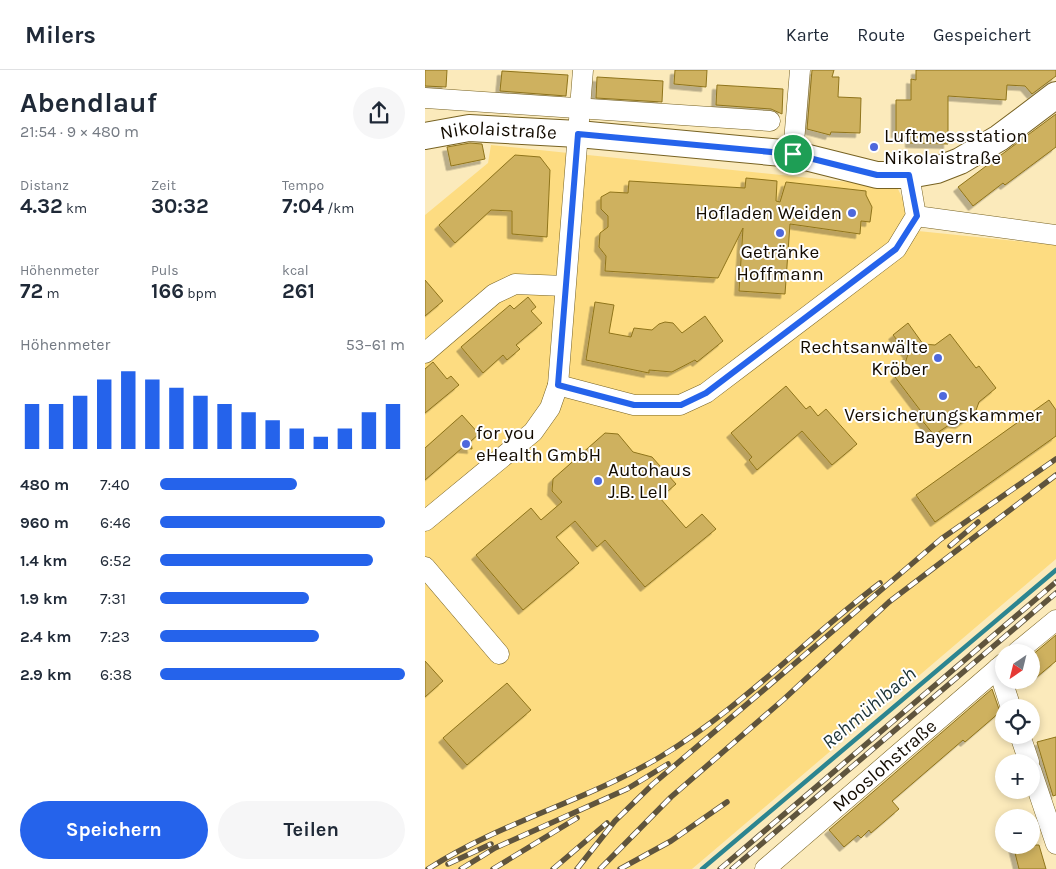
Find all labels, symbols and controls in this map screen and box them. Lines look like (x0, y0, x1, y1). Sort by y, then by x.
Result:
text: Milers (25, 21, 96, 49)
text: Karte (786, 24, 829, 46)
text: Route (857, 24, 905, 46)
text: Gespeichert (933, 24, 1031, 46)
text: Abendlauf (20, 86, 157, 119)
button: share (353, 87, 405, 139)
street label: Nikolaistraße (438, 117, 557, 144)
text: 21:54 · 9 × 480 m (20, 122, 139, 141)
place label: Luftmessstation Nikolaistraße (884, 125, 1028, 169)
pin (772, 133, 814, 175)
icon: arrive (779, 140, 807, 168)
marker: Luftmessstation Nikolaistraße (868, 141, 880, 153)
text: Distanz (20, 177, 69, 194)
text: Zeit (151, 177, 176, 194)
text: Tempo (282, 177, 324, 194)
text: 4.32 (20, 194, 63, 218)
text: 30:32 (151, 194, 209, 218)
text: 7:04 (282, 194, 324, 218)
text: km (63, 200, 87, 217)
text: /km (324, 200, 354, 217)
place label: Hofladen Weiden (695, 202, 842, 224)
marker: Hofladen Weiden (846, 207, 858, 219)
marker: Getränke Hoffmann (774, 227, 786, 239)
place label: Getränke Hoffmann (736, 241, 824, 285)
text: Höhenmeter (20, 262, 99, 279)
text: Puls (151, 262, 179, 279)
text: kcal (282, 262, 309, 279)
text: 72 (20, 279, 43, 303)
text: 166 (151, 279, 184, 303)
text: 261 (282, 279, 315, 303)
text: m (43, 285, 60, 302)
text: bpm (184, 285, 217, 302)
text: Höhenmeter (20, 335, 110, 354)
text: 53–61 m (346, 335, 405, 354)
place label: Rechtsanwälte Kröber (800, 336, 928, 380)
marker: Rechtsanwälte Kröber (932, 352, 944, 364)
marker: Versicherungskammer Bayern (937, 390, 949, 402)
place label: Versicherungskammer Bayern (844, 404, 1042, 448)
place label: for you eHealth GmbH (476, 422, 601, 466)
marker: for you eHealth GmbH (460, 438, 472, 450)
place label: Autohaus J.B. Lell (608, 459, 691, 503)
text: 480 m (20, 475, 69, 494)
text: 7:40 (100, 475, 130, 494)
marker: Autohaus J.B. Lell (592, 475, 604, 487)
text: 960 m (20, 513, 69, 532)
text: 6:46 (100, 513, 131, 532)
text: 1.4 km (20, 551, 67, 570)
text: 6:52 (100, 551, 131, 570)
text: 1.9 km (20, 589, 68, 608)
text: 7:31 (100, 589, 126, 608)
text: 2.4 km (20, 627, 71, 646)
text: 7:23 (100, 627, 130, 646)
north arrow (995, 644, 1040, 689)
map controls (995, 644, 1040, 854)
water label: Rehmühlbach (817, 662, 921, 754)
text: 2.9 km (20, 665, 72, 684)
text: 6:38 (100, 665, 132, 684)
button: locate (995, 699, 1040, 744)
street label: Mooslohstraße (828, 715, 941, 817)
button: + (995, 754, 1040, 799)
button: Speichern (20, 801, 208, 859)
button: Teilen (218, 801, 405, 859)
button: − (995, 809, 1040, 854)

